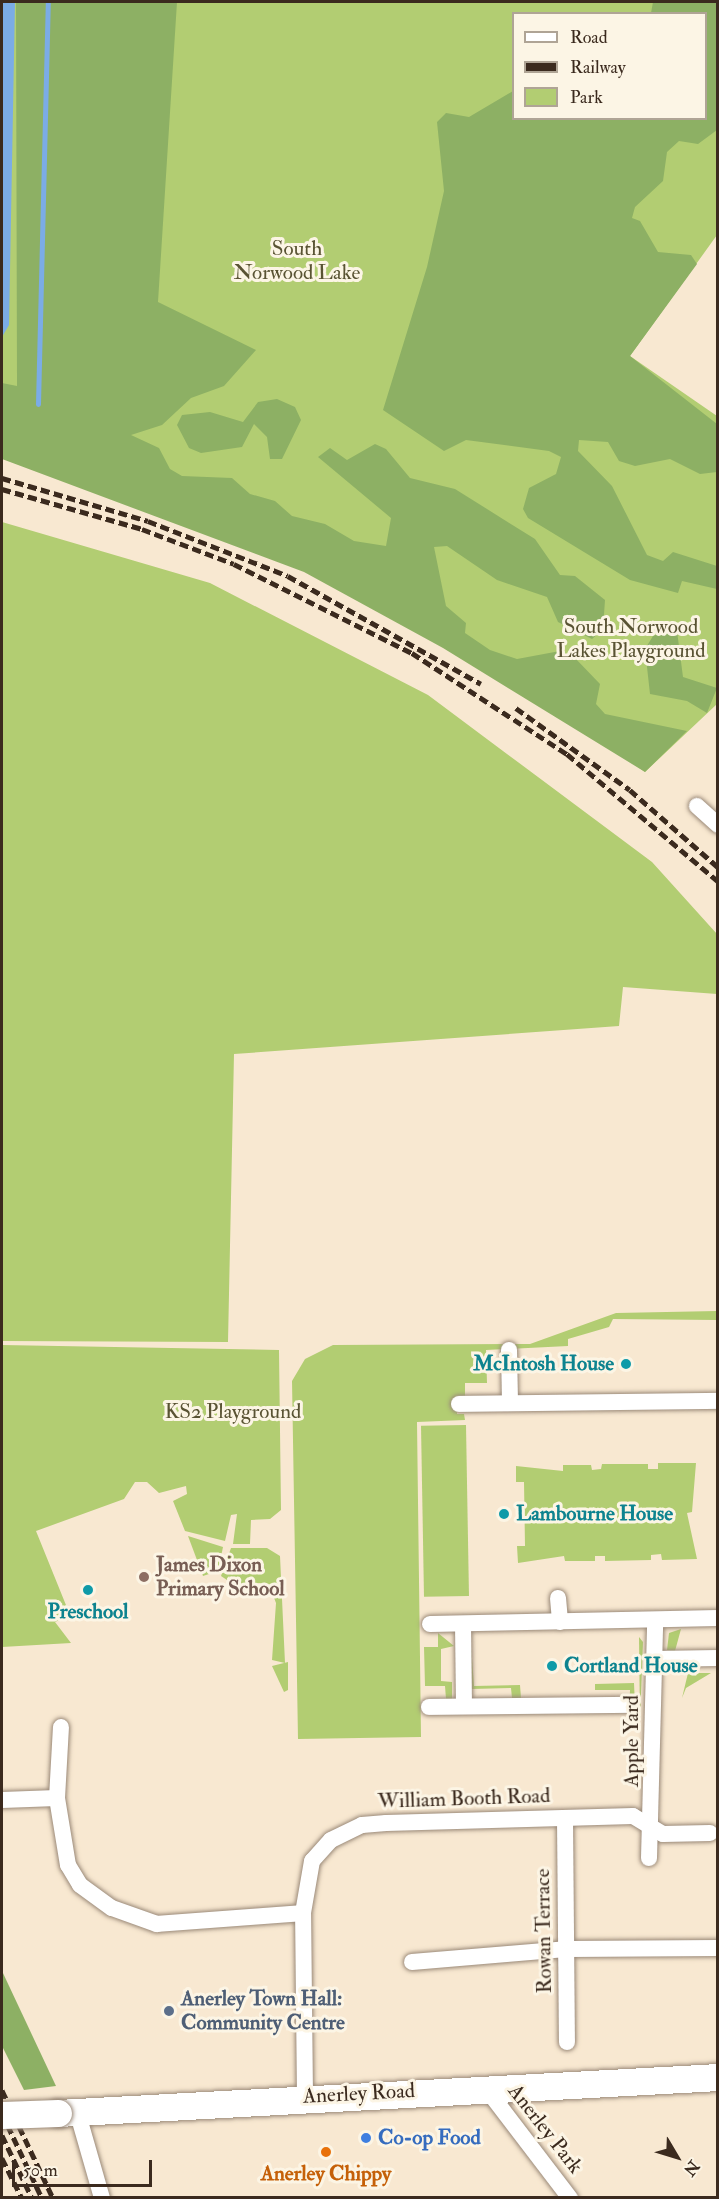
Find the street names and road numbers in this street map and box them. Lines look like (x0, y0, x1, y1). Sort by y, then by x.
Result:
street label: Apple Yard (619, 1695, 645, 1787)
street label: William Booth Road (377, 1783, 551, 1815)
street label: Rowan Terrace (530, 1868, 558, 1994)
street label: Anerley Road (302, 2078, 416, 2110)
street label: Anerley Park (502, 2079, 588, 2179)

